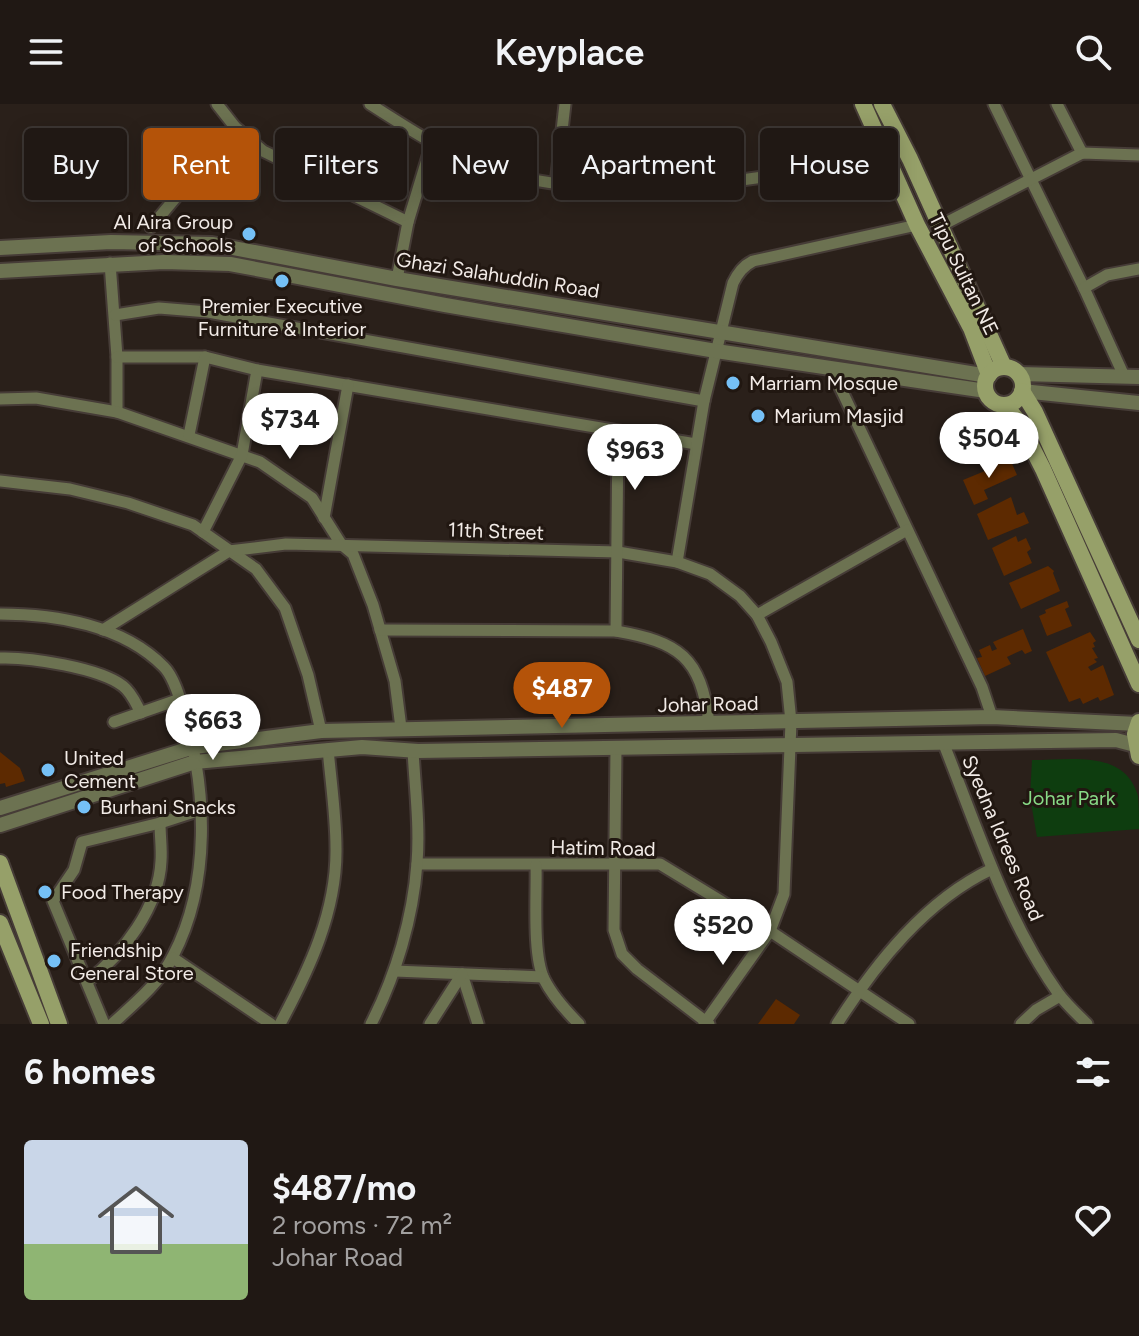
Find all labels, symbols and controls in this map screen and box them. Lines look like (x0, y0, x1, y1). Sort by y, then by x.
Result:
icon: menu (24, 30, 68, 74)
icon: search (1071, 30, 1115, 74)
text: Keyplace (495, 31, 644, 74)
chip: Buy (24, 128, 127, 200)
chip: Rent (143, 128, 259, 200)
chip: Filters (275, 128, 407, 200)
chip: New (423, 128, 537, 200)
chip: Apartment (553, 128, 744, 200)
chip: House (760, 128, 898, 200)
street label: Tipu Sultan NE (924, 209, 1004, 339)
place label: Al Aira Group of Schools (114, 210, 233, 257)
marker: Al Aira Group of Schools (240, 225, 258, 243)
street label: Ghazi Salahuddin Road (395, 247, 601, 303)
marker: Premier Executive Furniture & Interior (273, 272, 291, 290)
place label: Premier Executive Furniture & Interior (198, 294, 366, 341)
place label: Marriam Mosque (749, 371, 898, 395)
marker: Marriam Mosque (724, 374, 742, 392)
pin: $734 (243, 393, 337, 461)
text: $734 (260, 403, 320, 435)
place label: Marium Masjid (774, 404, 904, 428)
marker: Marium Masjid (749, 407, 767, 425)
pin: $504 (942, 412, 1036, 480)
text: $504 (958, 422, 1020, 454)
pin: $963 (588, 424, 682, 492)
text: $963 (605, 434, 665, 466)
street label: 11th Street (448, 517, 544, 545)
pin: $487 (515, 662, 609, 730)
text: $487 (531, 672, 593, 704)
street label: Johar Road (657, 691, 759, 717)
pin: $663 (166, 694, 260, 762)
text: $663 (183, 704, 243, 736)
place label: United Cement (64, 746, 136, 793)
street label: Syedna Idrees Road (957, 752, 1049, 924)
marker: United Cement (39, 761, 57, 779)
park label: Johar Park (1023, 786, 1116, 810)
place label: Burhani Snacks (100, 795, 236, 819)
marker: Burhani Snacks (75, 798, 93, 816)
street label: Hatim Road (550, 835, 656, 861)
place label: Food Therapy (61, 880, 184, 904)
marker: Food Therapy (36, 883, 54, 901)
pin: $520 (676, 899, 770, 967)
text: $520 (692, 909, 754, 941)
place label: Friendship General Store (70, 938, 194, 985)
marker: Friendship General Store (45, 952, 63, 970)
icon: filters (1071, 1050, 1115, 1094)
text: 6 homes (24, 1052, 155, 1093)
text: $487/mo (272, 1168, 416, 1209)
icon: home (88, 1172, 184, 1268)
icon: heart (1071, 1198, 1115, 1242)
text: 2 rooms · 72 m² (272, 1209, 452, 1241)
text: Johar Road (272, 1241, 403, 1273)

